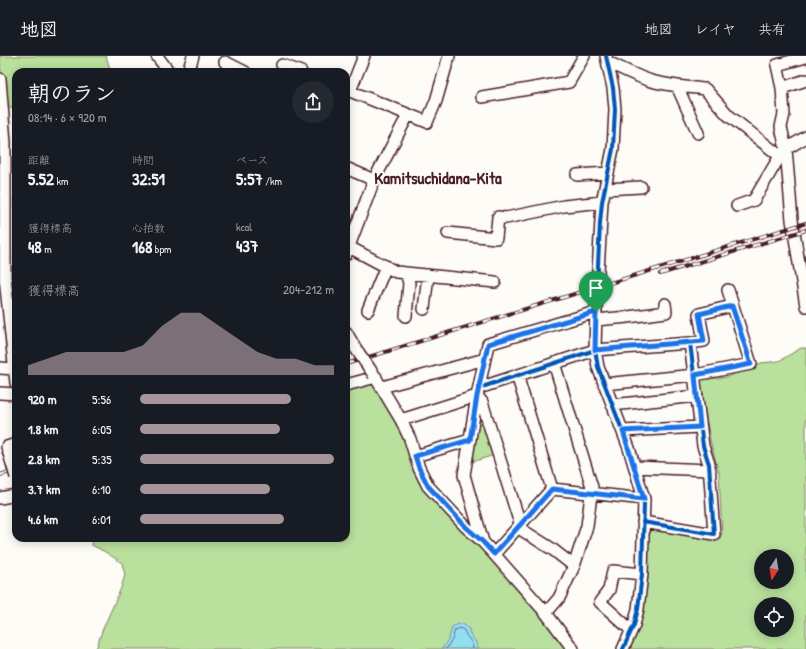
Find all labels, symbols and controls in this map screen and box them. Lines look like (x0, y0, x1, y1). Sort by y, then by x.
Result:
text: 地図 (20, 16, 58, 42)
text: 地図 (645, 19, 673, 38)
text: レイヤ (695, 19, 736, 38)
text: 共有 (758, 19, 786, 38)
text: 朝のラン (28, 78, 116, 108)
button: share (292, 81, 334, 123)
text: 08:14 · 6 × 920 m (28, 108, 107, 126)
text: 距離 (28, 153, 50, 167)
text: 時間 (132, 153, 154, 167)
text: ペース (236, 153, 268, 167)
district label: Kamitsuchidana-Kita (374, 166, 502, 189)
text: 5.52 (28, 167, 54, 190)
text: 32:51 (132, 167, 165, 190)
text: 5:57 (236, 167, 263, 190)
text: km (54, 174, 69, 188)
text: /km (263, 174, 282, 188)
text: kcal (236, 220, 252, 234)
text: 獲得標高 (28, 221, 72, 235)
text: 心拍数 (132, 221, 165, 235)
text: 437 (236, 234, 258, 257)
text: 48 (28, 235, 42, 258)
text: 168 (132, 235, 152, 258)
text: m (42, 242, 52, 256)
text: bpm (152, 242, 172, 256)
pin (579, 271, 613, 312)
icon: arrive (585, 277, 607, 299)
text: 204–212 m (283, 280, 334, 298)
text: 獲得標高 (28, 281, 80, 299)
text: 920 m (28, 390, 57, 408)
text: 5:56 (92, 390, 111, 408)
text: 1.8 km (28, 420, 58, 438)
text: 6:05 (92, 420, 112, 438)
text: 2.8 km (28, 450, 60, 468)
text: 5:35 (92, 450, 112, 468)
text: 3.7 km (28, 480, 60, 498)
text: 6:10 (92, 480, 111, 498)
text: 4.6 km (28, 510, 58, 528)
text: 6:01 (92, 510, 111, 528)
north arrow (754, 549, 794, 589)
map controls (754, 549, 794, 637)
button: locate (754, 597, 794, 637)

